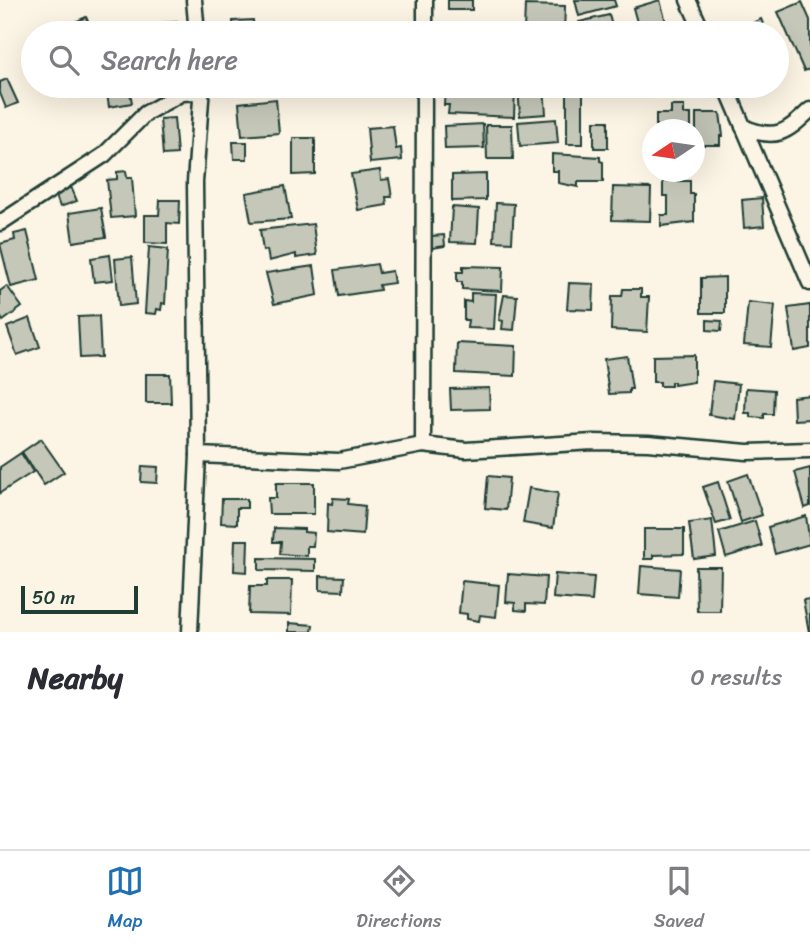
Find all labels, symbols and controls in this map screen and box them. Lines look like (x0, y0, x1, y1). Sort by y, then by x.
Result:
search box (21, 21, 789, 98)
text: Search here (101, 37, 238, 83)
icon: search (45, 41, 83, 79)
north arrow (642, 119, 705, 182)
text: 50 m (32, 581, 75, 614)
scale bar (21, 583, 138, 615)
text: Nearby (28, 651, 123, 705)
text: 0 results (690, 657, 782, 698)
tab: Map (106, 862, 144, 937)
tab: Directions (356, 862, 442, 937)
tab: Saved (654, 862, 704, 937)

